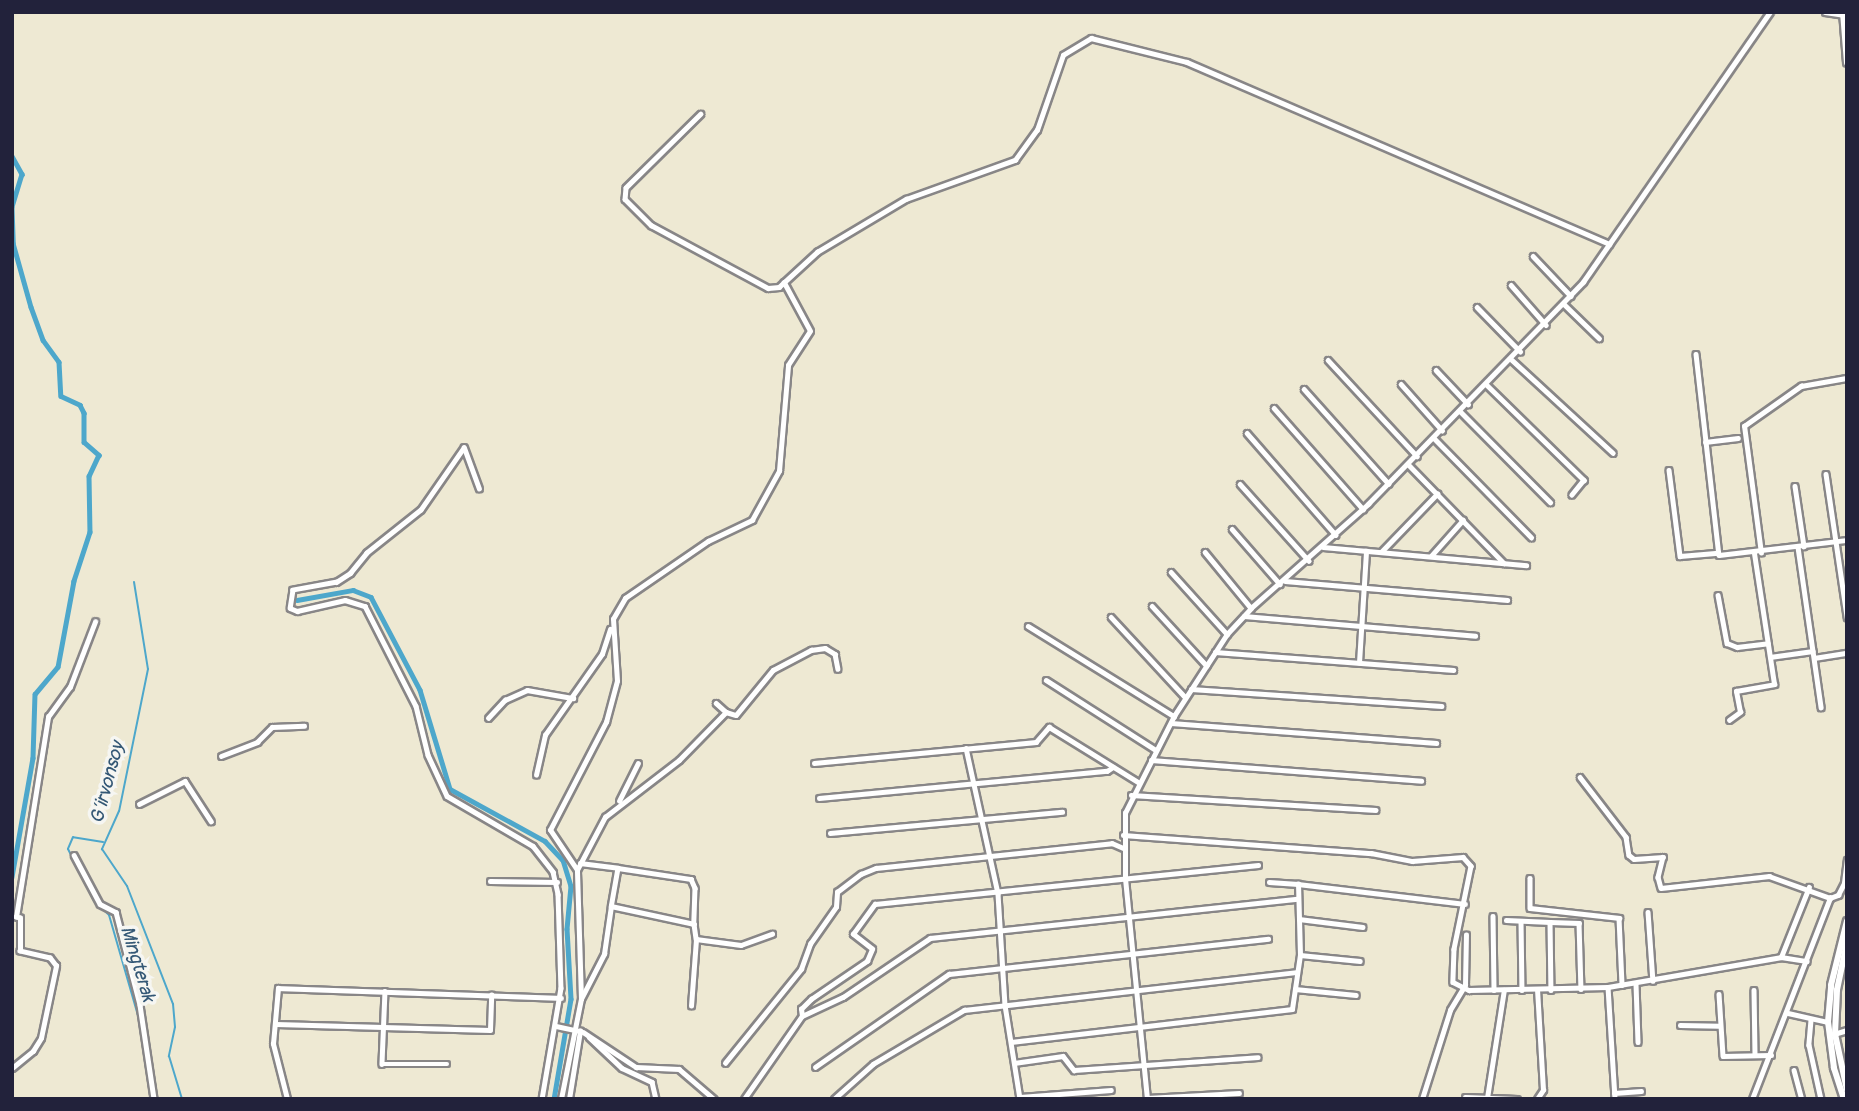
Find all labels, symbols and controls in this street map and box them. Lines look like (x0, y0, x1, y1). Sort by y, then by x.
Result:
water label: G‘irvonsoy (86, 740, 130, 826)
water label: Mingterak (115, 923, 159, 1005)

